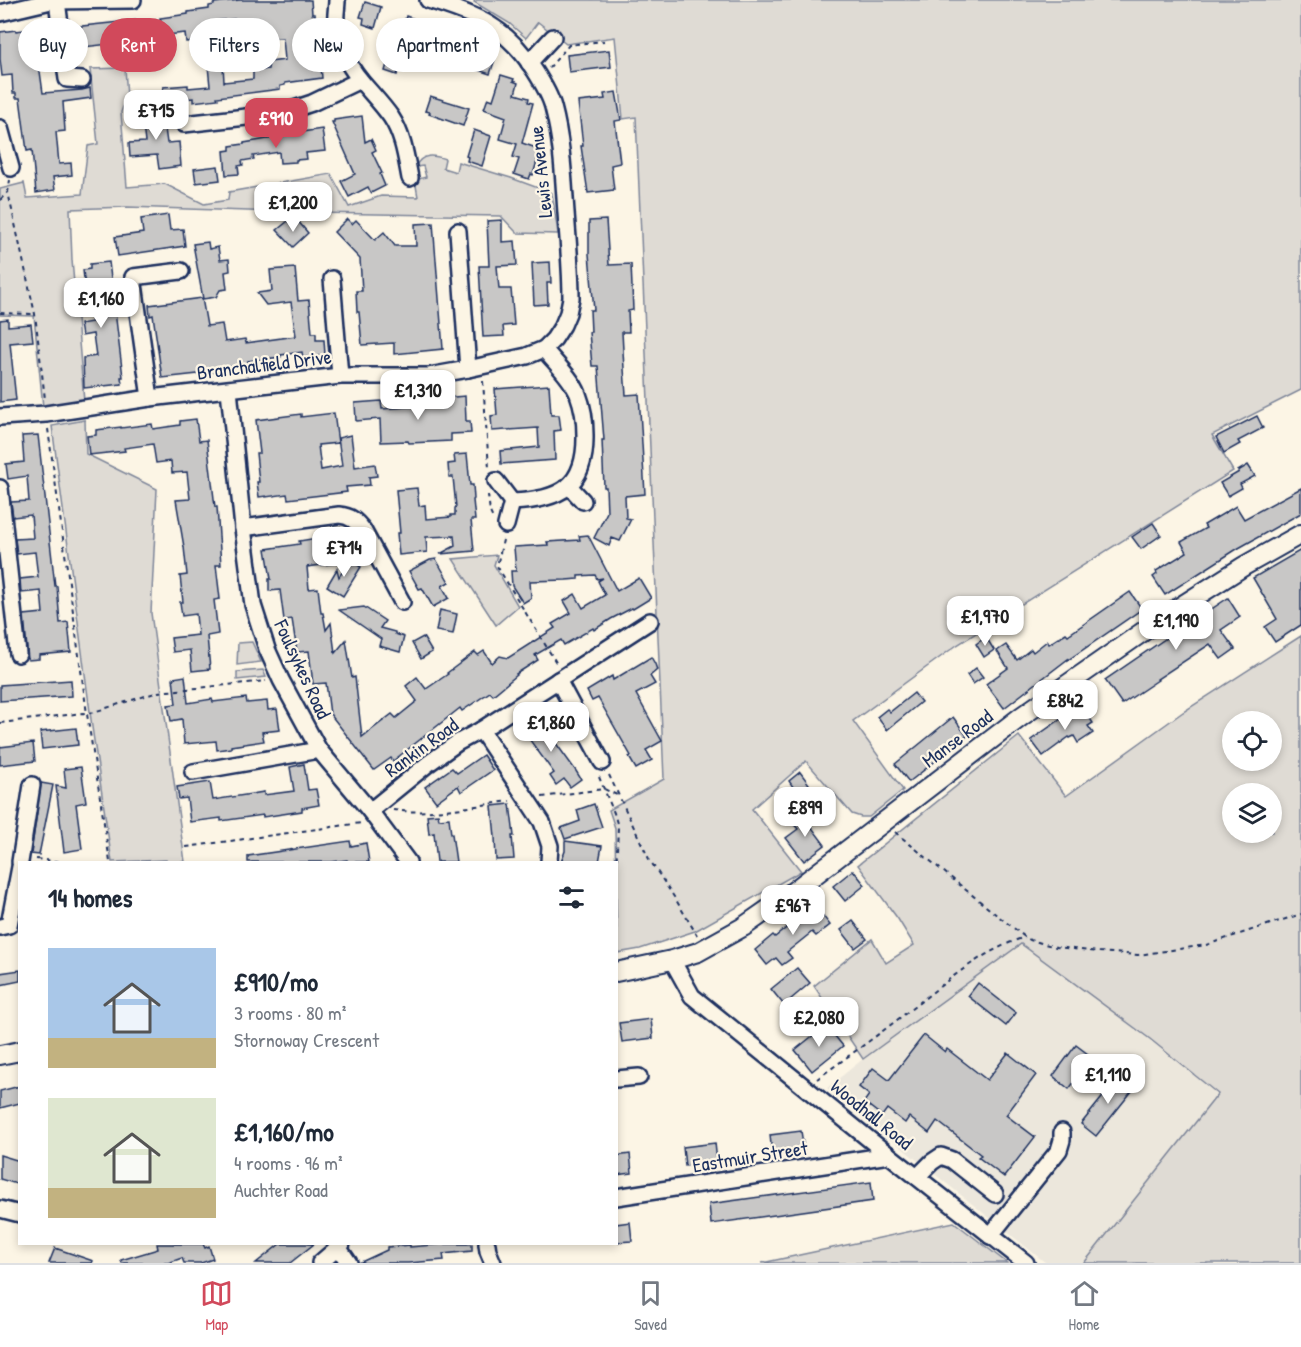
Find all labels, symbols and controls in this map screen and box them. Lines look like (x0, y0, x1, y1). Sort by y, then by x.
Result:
chip: Buy (18, 18, 88, 72)
chip: Rent (100, 18, 177, 72)
chip: Filters (189, 18, 280, 72)
chip: New (292, 18, 364, 72)
chip: Apartment (376, 18, 500, 72)
pin: £715 (120, 90, 192, 141)
text: £715 (138, 96, 174, 123)
pin: £910 (240, 98, 312, 149)
text: £910 (259, 104, 293, 131)
street label: Lewis Avenue (522, 125, 558, 219)
pin: £1,200 (244, 182, 342, 233)
text: £1,200 (268, 188, 318, 215)
pin: £1,160 (52, 278, 150, 329)
text: £1,160 (78, 284, 124, 311)
street label: Branchalfield Drive (195, 342, 333, 386)
pin: £1,310 (369, 370, 467, 421)
text: £1,310 (394, 376, 442, 403)
pin: £714 (308, 527, 380, 578)
text: £714 (326, 533, 362, 560)
pin: £1,970 (936, 596, 1034, 647)
pin: £1,190 (1127, 600, 1225, 651)
text: £1,970 (961, 602, 1009, 629)
text: £1,190 (1153, 606, 1199, 633)
street label: Foulsykes Road (268, 614, 338, 723)
pin: £842 (1029, 680, 1101, 731)
text: £842 (1047, 686, 1083, 713)
pin: £1,860 (502, 702, 600, 753)
street label: Manse Road (916, 702, 998, 773)
text: £1,860 (527, 708, 575, 735)
street label: Rankin Road (379, 711, 464, 783)
map controls (1222, 711, 1282, 843)
button: locate (1222, 711, 1282, 771)
button: layers (1222, 783, 1282, 843)
pin: £899 (769, 787, 841, 838)
text: £899 (788, 793, 822, 820)
text: 14 homes (48, 880, 133, 915)
icon: filters (555, 881, 588, 914)
pin: £967 (757, 885, 829, 936)
text: £967 (775, 891, 811, 918)
text: £910/mo (234, 964, 318, 999)
icon: home (96, 972, 168, 1044)
pin: £2,080 (770, 997, 868, 1048)
text: 3 rooms · 80 m² (234, 999, 346, 1026)
text: £2,080 (794, 1003, 844, 1030)
text: Stornoway Crescent (234, 1026, 379, 1053)
pin: £1,110 (1059, 1054, 1157, 1105)
text: £1,110 (1085, 1060, 1131, 1087)
street label: Woodhall Road (825, 1073, 919, 1156)
text: £1,160/mo (234, 1114, 334, 1149)
icon: home (96, 1122, 168, 1194)
street label: Eastmuir Street (691, 1133, 811, 1178)
text: 4 rooms · 96 m² (234, 1149, 343, 1176)
text: Auchter Road (234, 1176, 328, 1203)
tab: Map (200, 1277, 233, 1335)
tab: Saved (634, 1277, 667, 1335)
tab: Home (1068, 1277, 1101, 1335)

